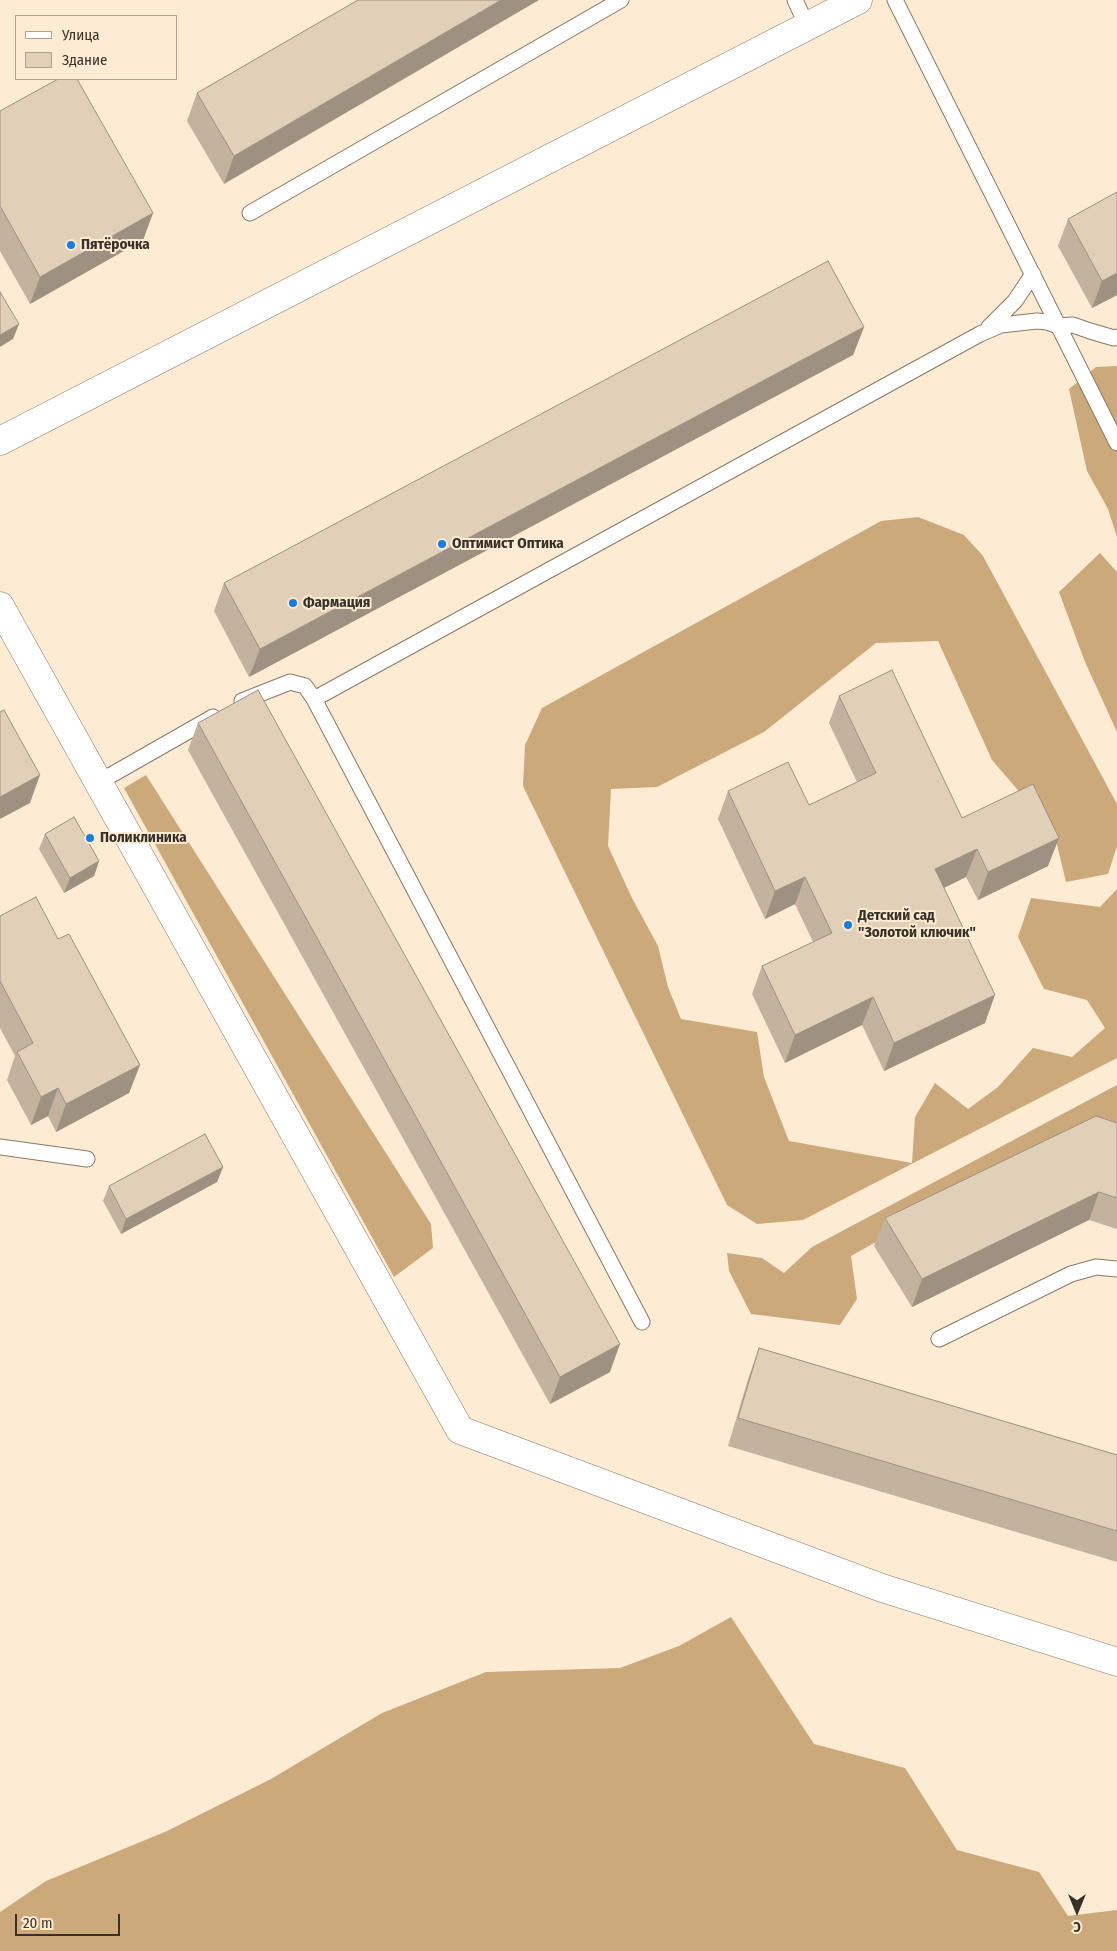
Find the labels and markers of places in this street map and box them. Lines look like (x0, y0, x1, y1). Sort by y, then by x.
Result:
place label: Пятёрочка (81, 236, 150, 254)
marker: Пятёрочка (65, 239, 77, 251)
place label: Оптимист Оптика (452, 535, 564, 553)
marker: Оптимист Оптика (436, 538, 448, 550)
place label: Фармация (303, 594, 370, 612)
marker: Фармация (287, 597, 299, 609)
place label: Поликлиника (100, 829, 187, 847)
marker: Поликлиника (84, 832, 96, 844)
place label: Детский сад "Золотой ключик" (858, 907, 976, 942)
marker: Детский сад "Золотой ключик" (842, 919, 854, 931)

